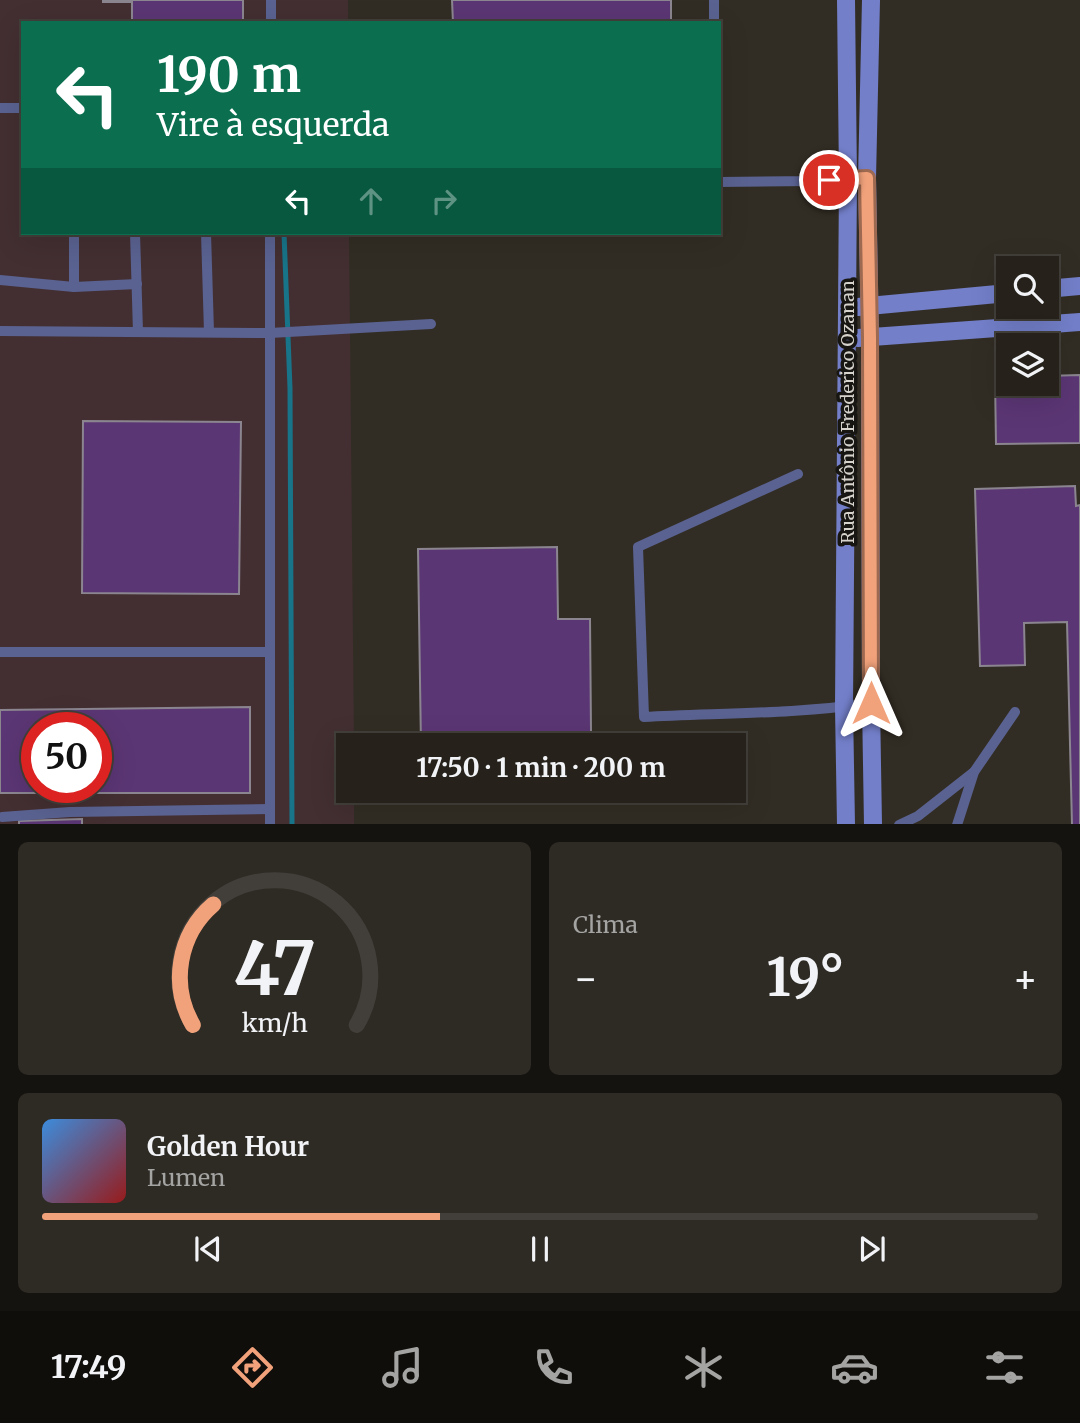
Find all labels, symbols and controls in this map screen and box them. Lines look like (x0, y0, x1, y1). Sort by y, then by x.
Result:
text: 190 m (157, 44, 301, 105)
icon: left (42, 49, 133, 140)
text: Vire à esquerda (157, 105, 389, 145)
pin (799, 150, 859, 210)
icon: arrive (810, 161, 848, 199)
icon: left (279, 182, 317, 220)
icon: ahead (352, 182, 390, 220)
icon: right (425, 182, 463, 220)
map controls (996, 256, 1059, 396)
button: search (996, 256, 1059, 319)
street label: Rua Antônio Frederico Ozanan (836, 280, 859, 544)
button: layers (996, 333, 1059, 396)
position arrow (834, 666, 908, 740)
speed limit sign: 50 (21, 712, 112, 803)
text: 17:50 · 1 min · 200 m (416, 751, 666, 784)
text: Clima (573, 910, 638, 939)
text: 47 (233, 923, 316, 1015)
text: 19° (767, 945, 845, 1010)
text: − (573, 955, 598, 1002)
text: + (1013, 955, 1038, 1002)
text: km/h (241, 1006, 308, 1038)
text: Golden Hour (147, 1130, 309, 1163)
text: Lumen (147, 1163, 225, 1192)
icon: previous (189, 1230, 227, 1268)
icon: pause (521, 1230, 559, 1268)
icon: next (853, 1230, 891, 1268)
icon: directions (228, 1343, 277, 1392)
icon: music (378, 1343, 427, 1392)
icon: phone (529, 1343, 578, 1392)
icon: climate (679, 1343, 728, 1392)
icon: car (830, 1343, 879, 1392)
icon: filters (980, 1343, 1029, 1392)
text: 17:49 (51, 1347, 126, 1387)

